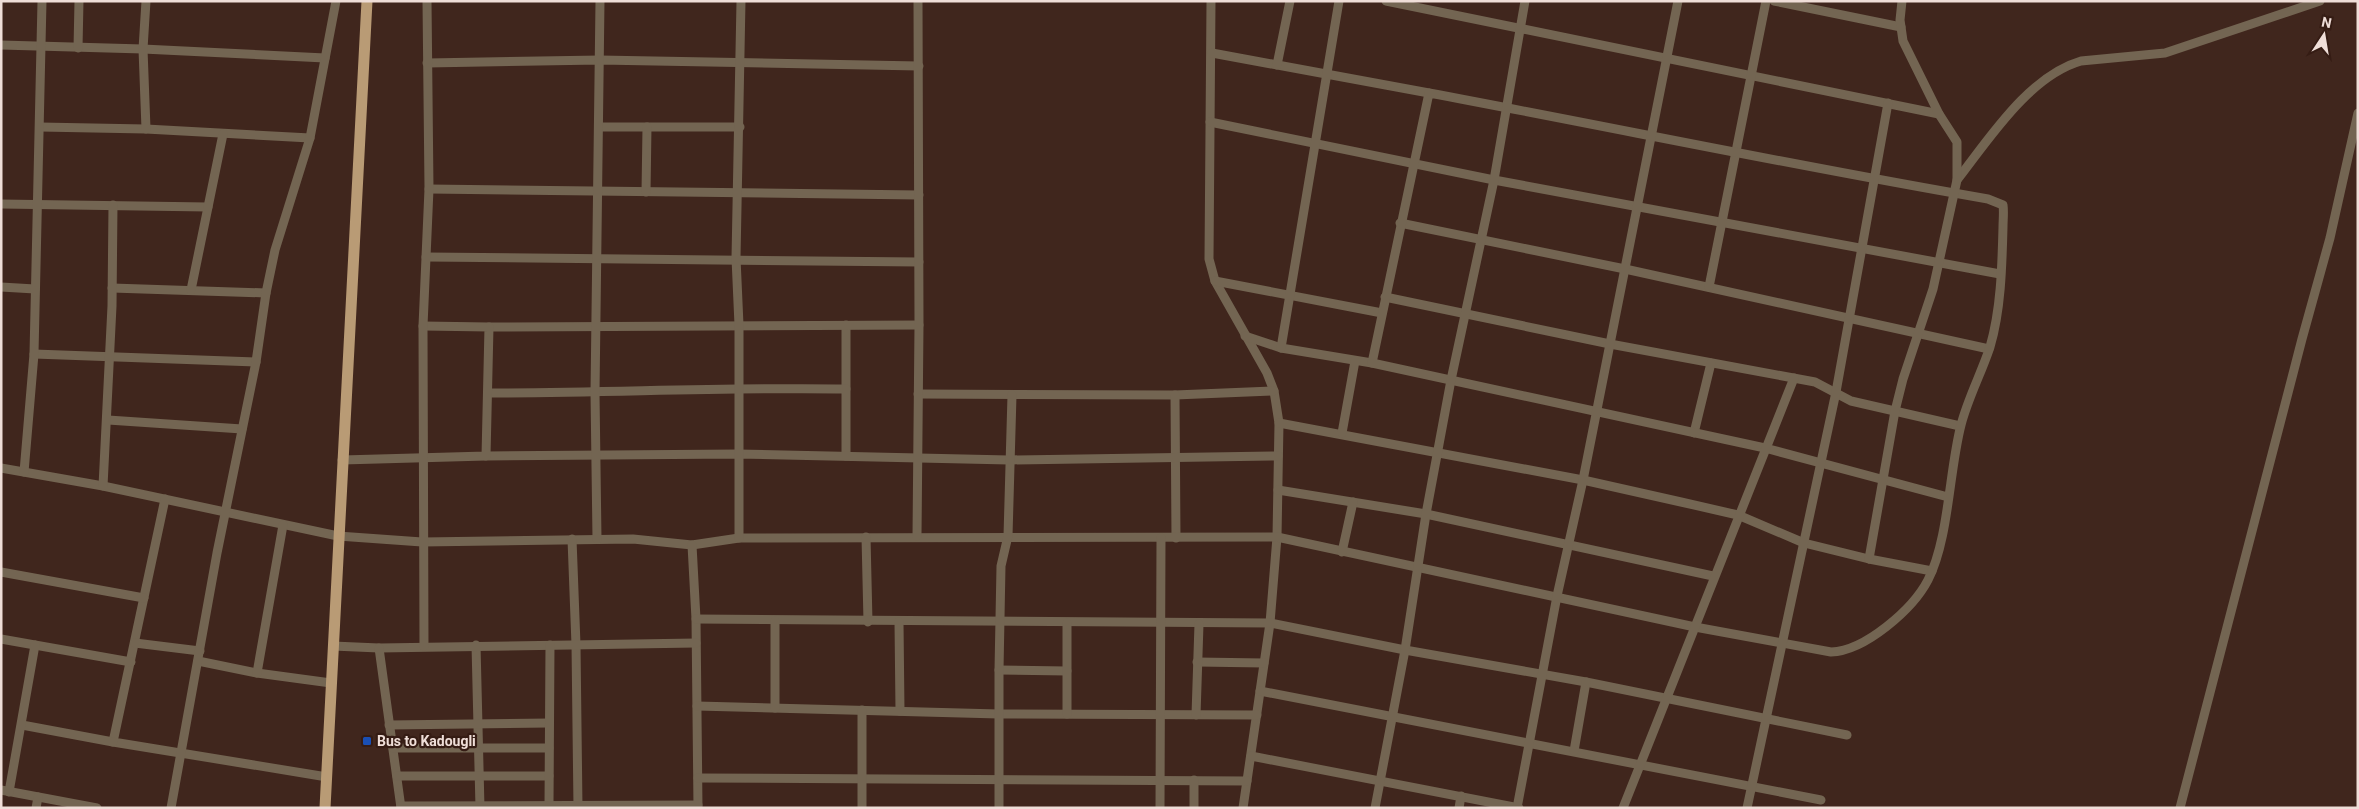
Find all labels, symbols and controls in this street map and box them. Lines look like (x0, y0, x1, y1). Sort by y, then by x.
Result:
north arrow (2299, 10, 2349, 60)
text: N (2320, 13, 2333, 31)
place label: Bus to Kadougli (377, 733, 476, 749)
marker: Bus to Kadougli (361, 735, 373, 747)

